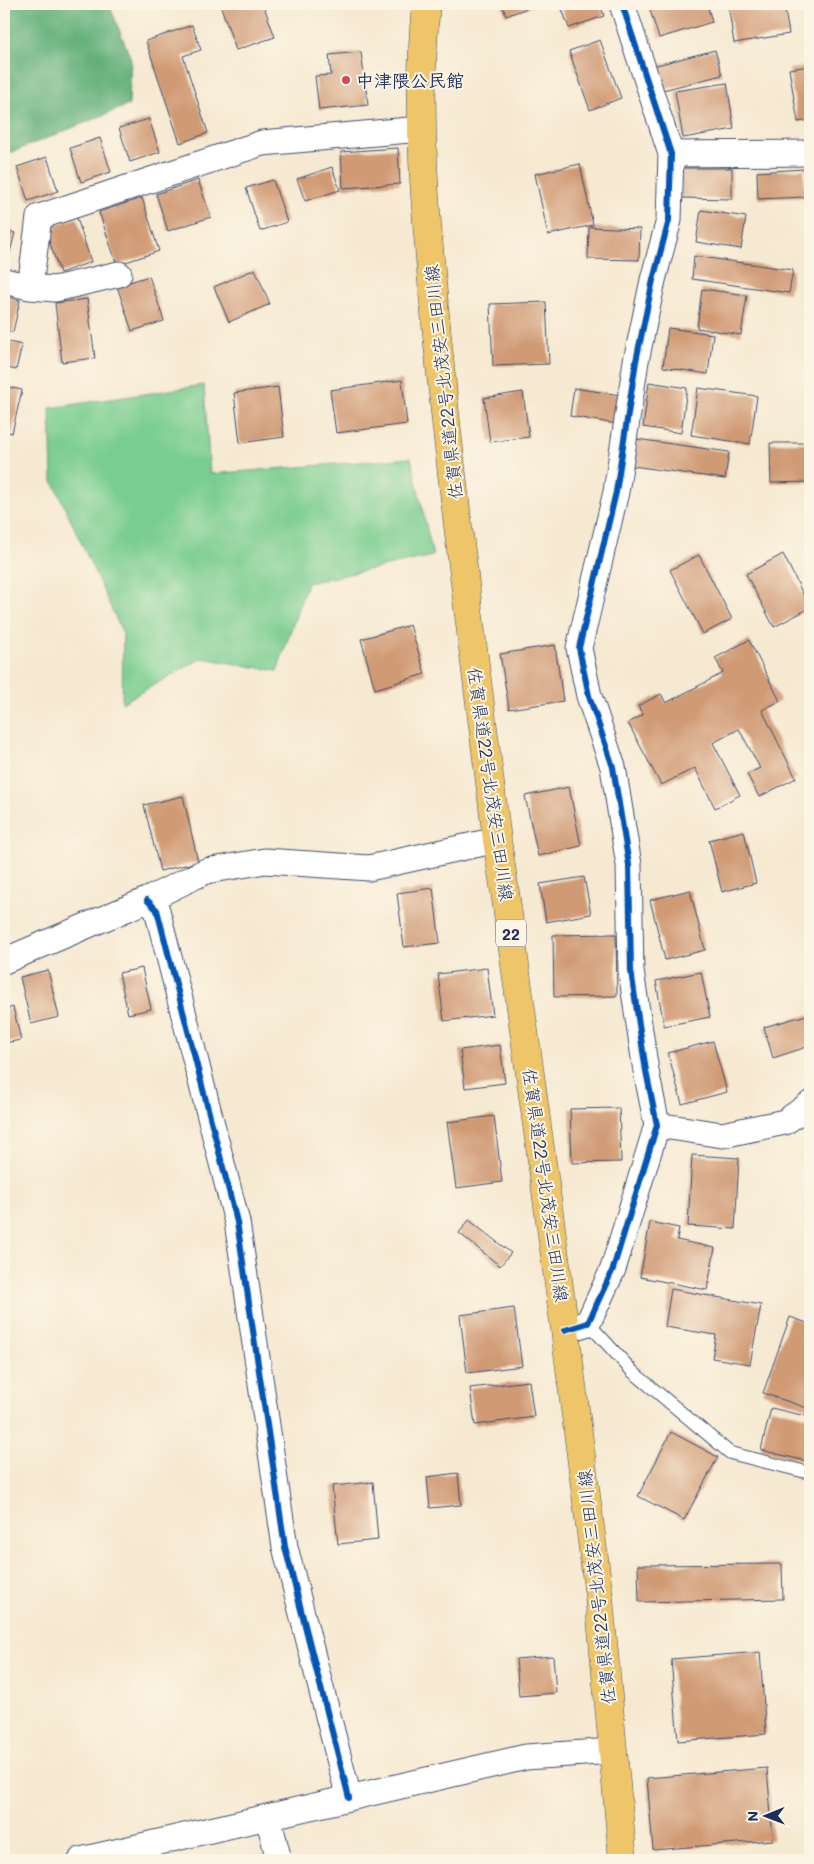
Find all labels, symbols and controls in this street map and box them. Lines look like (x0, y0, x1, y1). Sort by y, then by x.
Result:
place label: 中津隈公民館 (356, 68, 464, 92)
marker: 中津隈公民館 (340, 74, 352, 86)
street label: 佐賀県道22号北茂安三田川線 (419, 263, 467, 501)
street label: 佐賀県道22号北茂安三田川線 (463, 665, 519, 903)
road number: 22 (496, 920, 526, 946)
street label: 佐賀県道22号北茂安三田川線 (518, 1066, 574, 1304)
street label: 佐賀県道22号北茂安三田川線 (572, 1468, 620, 1706)
north arrow (742, 1792, 792, 1842)
text: N (743, 1811, 762, 1822)

